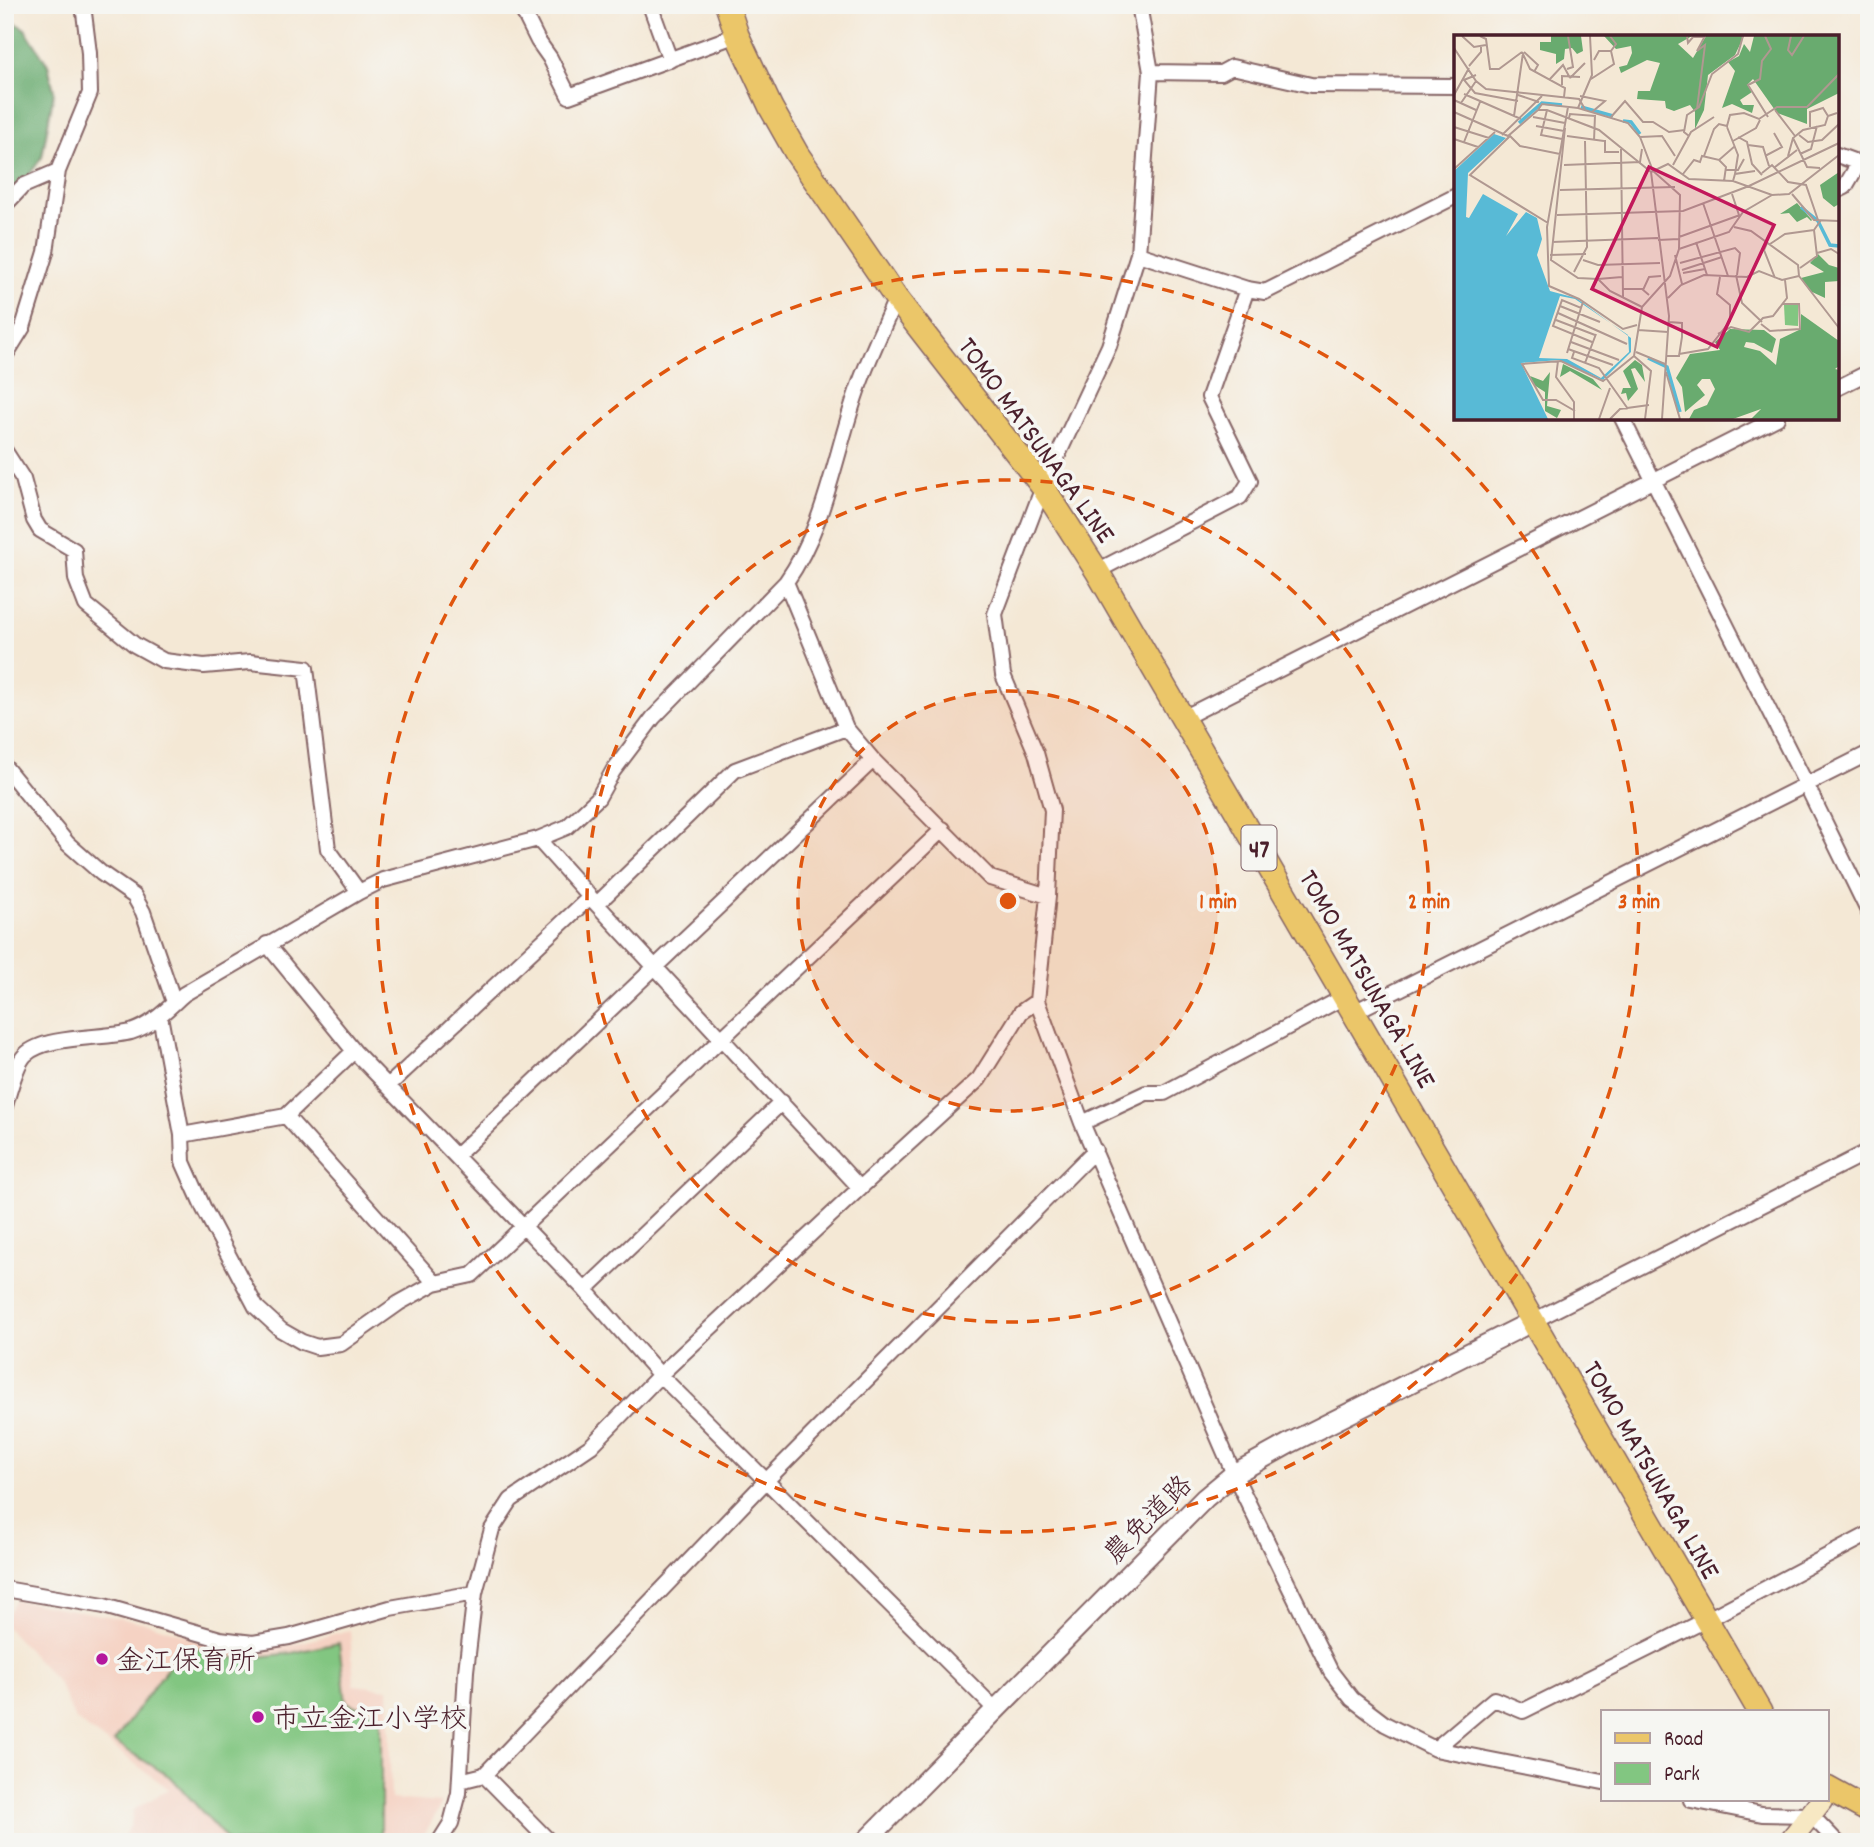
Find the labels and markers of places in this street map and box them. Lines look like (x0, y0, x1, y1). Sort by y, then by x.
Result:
centre of rings (996, 889, 1020, 913)
place label: 金江保育所 (116, 1644, 256, 1684)
marker: 金江保育所 (94, 1651, 110, 1667)
place label: 市立金江小学校 (272, 1702, 468, 1742)
marker: 市立金江小学校 (250, 1709, 266, 1725)

